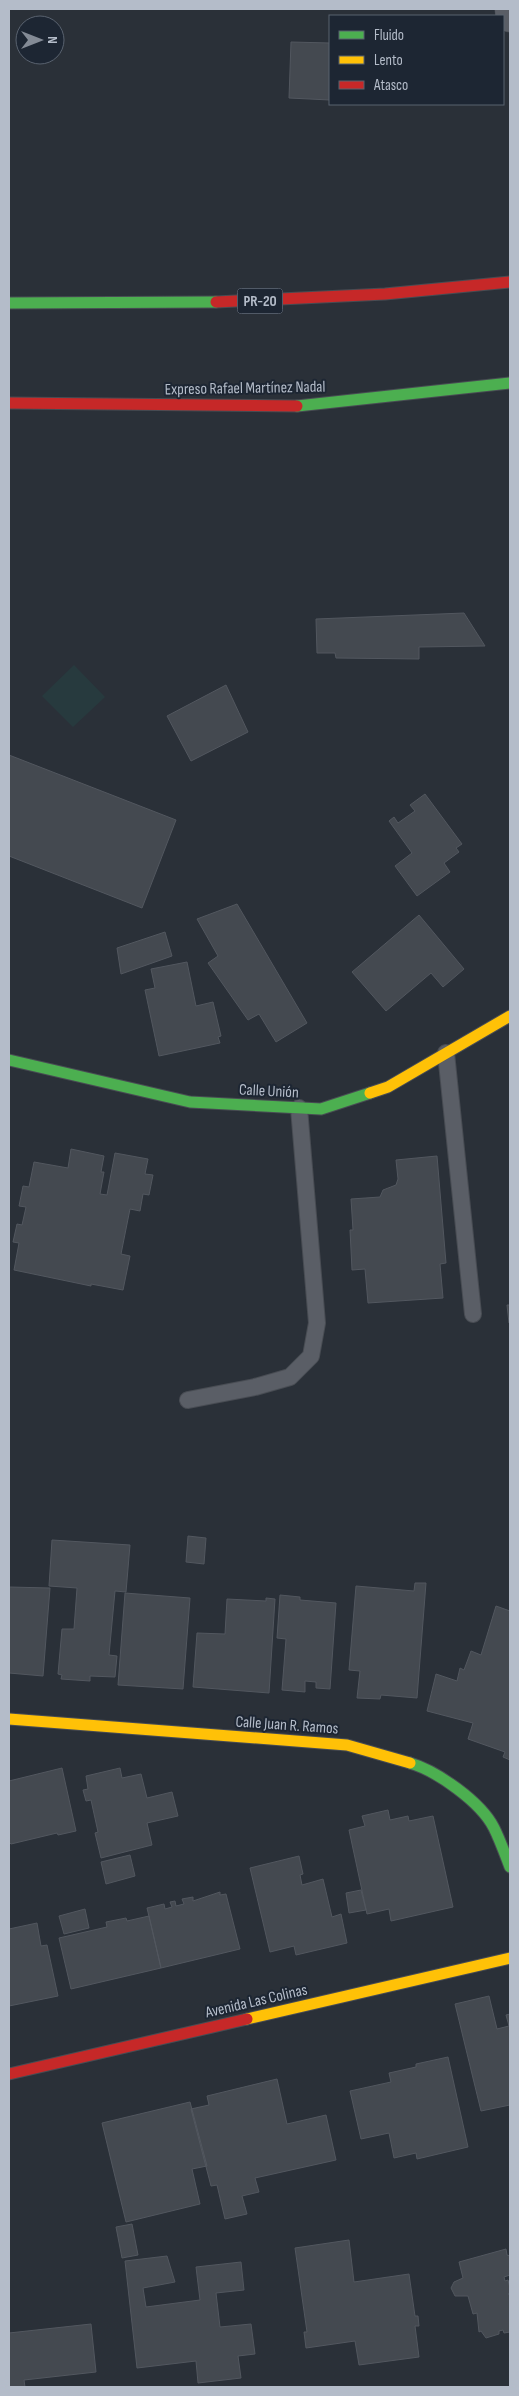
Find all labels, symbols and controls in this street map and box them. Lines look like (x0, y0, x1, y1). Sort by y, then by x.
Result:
north arrow (15, 15, 65, 65)
legend (329, 15, 504, 105)
text: Fluido (374, 26, 404, 45)
text: N (44, 36, 61, 44)
text: Lento (374, 51, 403, 70)
text: Atasco (373, 76, 408, 95)
road number: PR-20 (238, 288, 282, 314)
street label: Expreso Rafael Martínez Nadal (164, 378, 326, 399)
street label: Calle Unión (239, 1080, 299, 1103)
street label: Calle Juan R. Ramos (235, 1712, 339, 1739)
street label: Avenida Las Colinas (203, 1980, 309, 2023)

